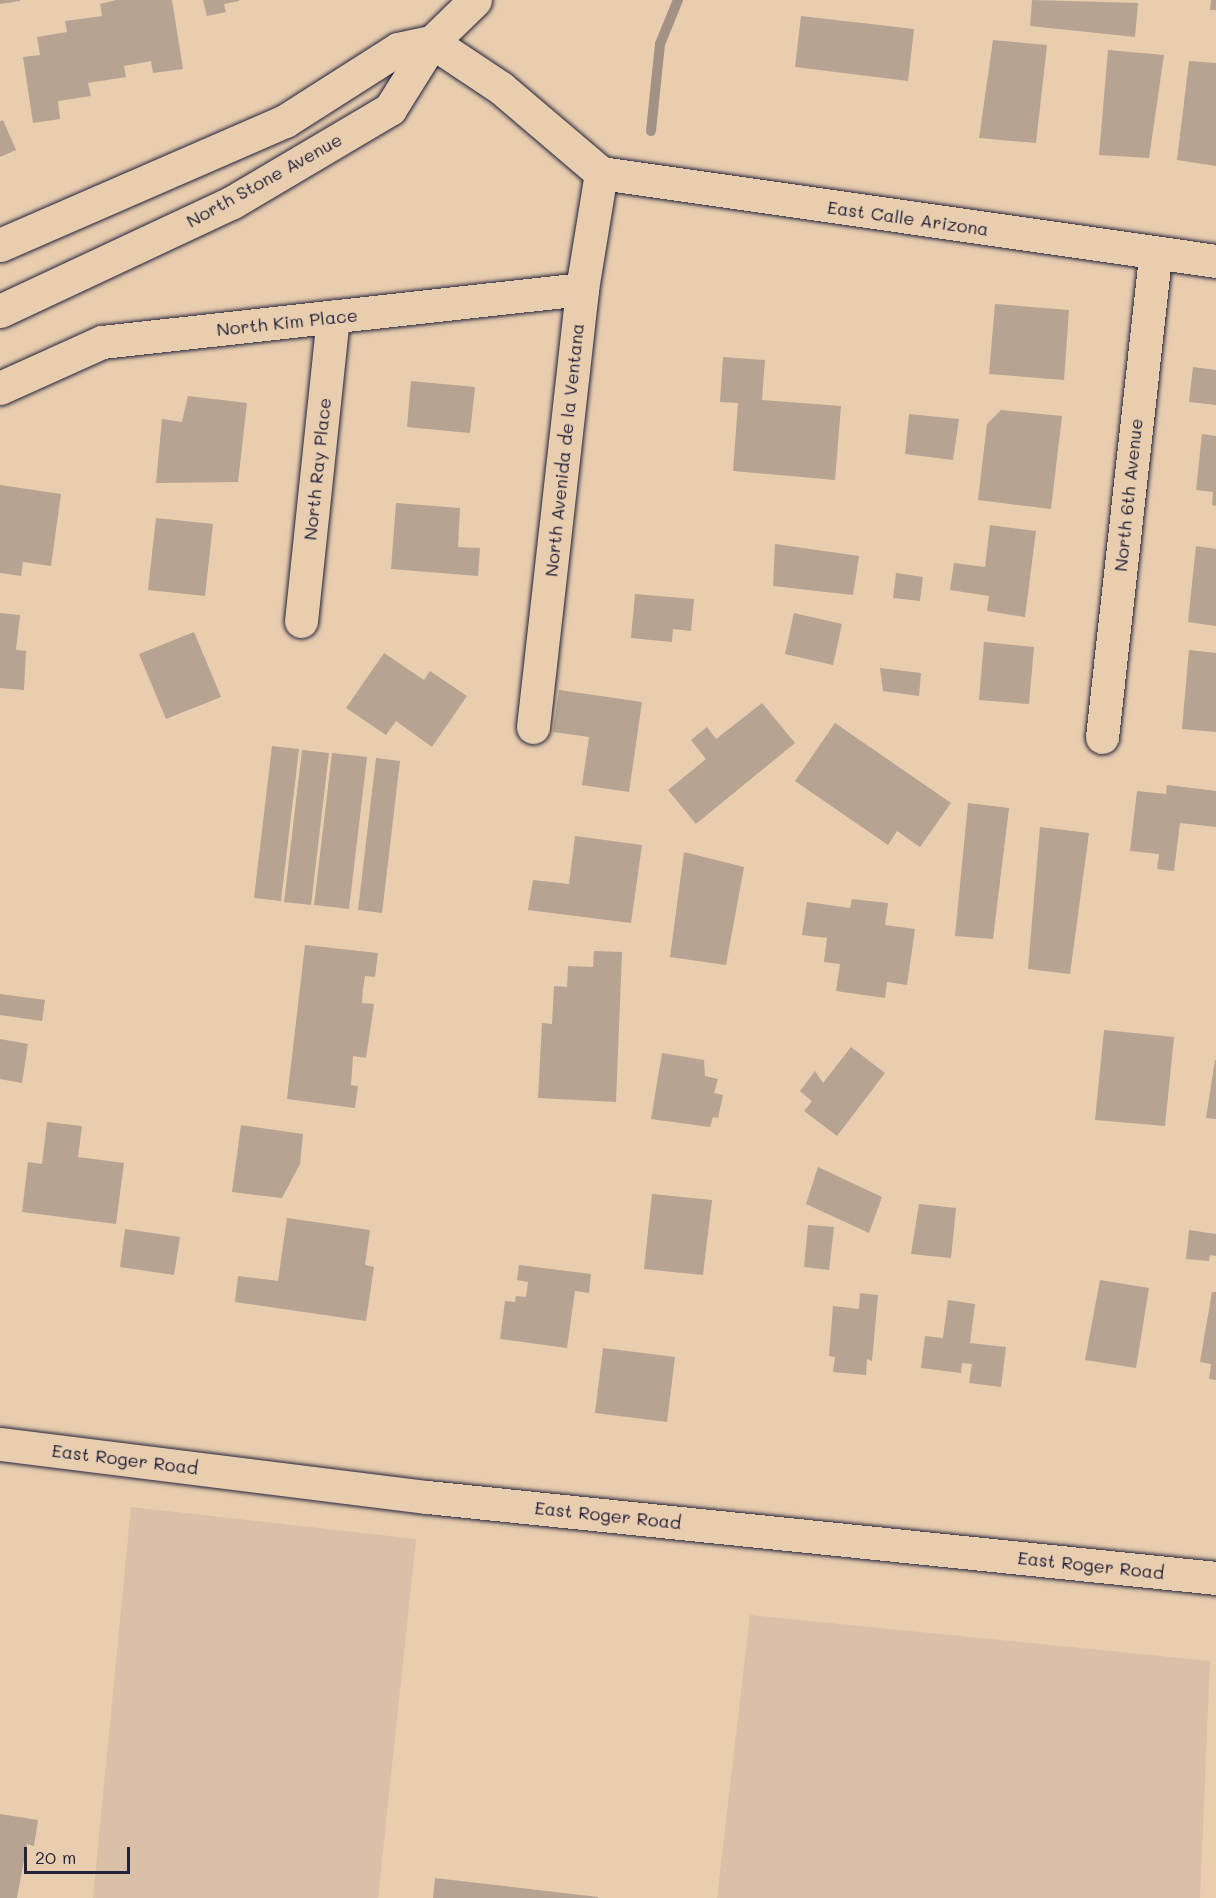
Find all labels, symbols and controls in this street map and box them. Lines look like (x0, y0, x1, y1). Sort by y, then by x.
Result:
street label: North Stone Avenue (182, 128, 346, 232)
street label: East Calle Arizona (826, 196, 990, 240)
street label: North Kim Place (215, 304, 359, 340)
street label: North Avenida de la Ventana (540, 322, 588, 578)
street label: North Ray Place (299, 397, 335, 541)
street label: North 6th Avenue (1109, 417, 1147, 573)
street label: East Roger Road (51, 1439, 199, 1479)
street label: East Roger Road (534, 1497, 682, 1533)
street label: East Roger Road (1017, 1547, 1165, 1583)
scale bar (27, 1835, 134, 1873)
text: 20 m (35, 1845, 76, 1869)

